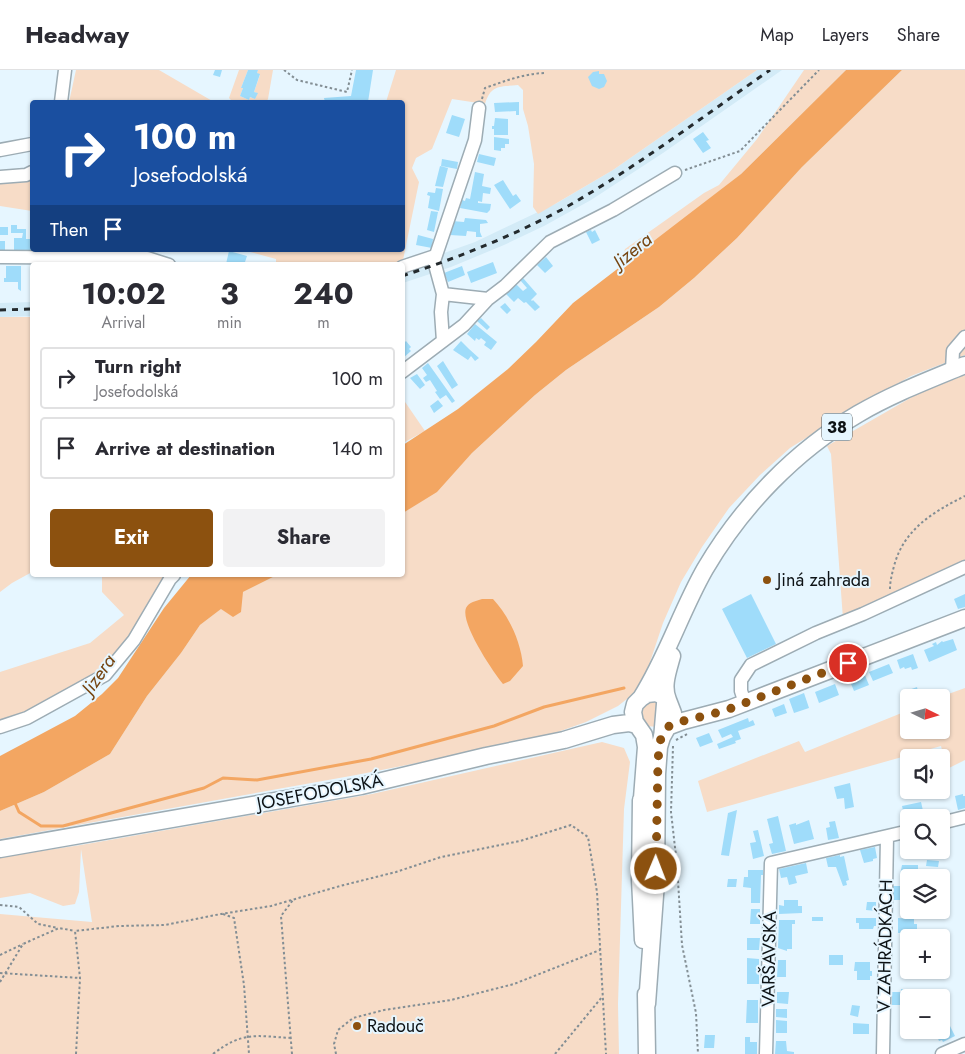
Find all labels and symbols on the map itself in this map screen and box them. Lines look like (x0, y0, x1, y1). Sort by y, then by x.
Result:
water label: Jizera (604, 226, 658, 277)
road number: 38 (822, 414, 852, 441)
place label: Jiná zahrada (775, 567, 870, 593)
marker: Jiná zahrada (761, 574, 773, 586)
pin (827, 642, 869, 684)
water label: Jizera (73, 648, 122, 703)
north arrow (900, 689, 950, 739)
street label: JOSEFODOLSKÁ (253, 767, 385, 817)
position arrow (629, 842, 681, 894)
street label: V ZAHRÁDKÁCH (871, 879, 899, 1013)
street label: VARŠAVSKÁ (755, 911, 783, 1007)
place label: Radouč (367, 1013, 424, 1039)
marker: Radouč (351, 1020, 363, 1032)

